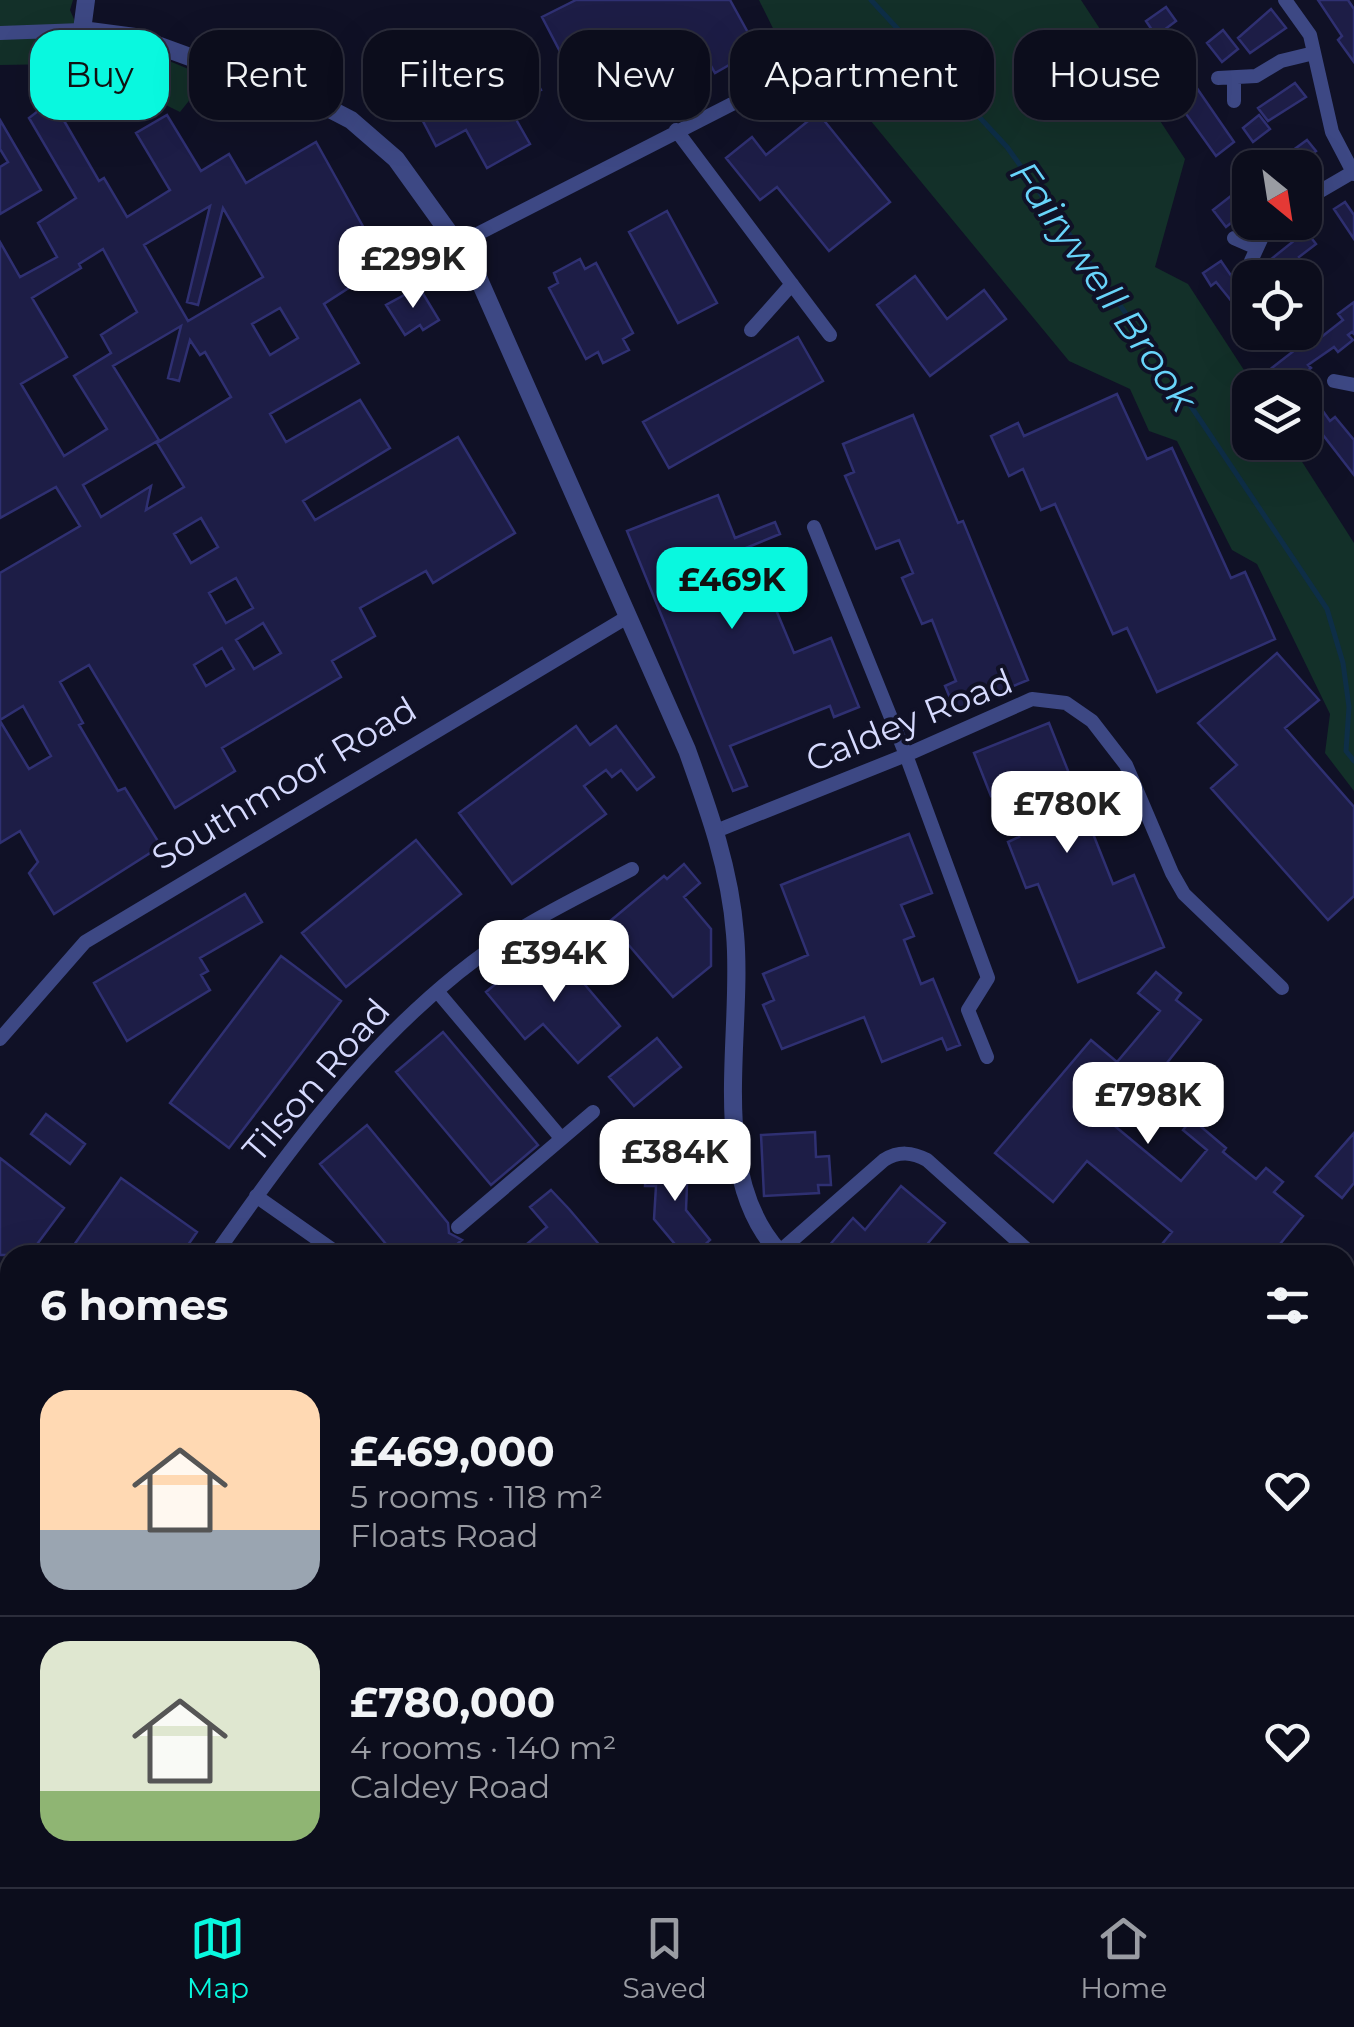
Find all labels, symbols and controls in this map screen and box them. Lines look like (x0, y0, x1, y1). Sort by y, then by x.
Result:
chip: Buy (30, 30, 169, 120)
chip: Rent (189, 30, 343, 120)
chip: Filters (363, 30, 539, 120)
chip: New (559, 30, 710, 120)
chip: Apartment (730, 30, 994, 120)
chip: House (1014, 30, 1196, 120)
north arrow (1232, 150, 1322, 240)
map controls (1232, 150, 1322, 460)
water label: Fairywell Brook (1000, 152, 1209, 421)
pin: £299K (343, 226, 483, 311)
text: £299K (361, 239, 465, 278)
button: locate (1232, 260, 1322, 350)
button: layers (1232, 370, 1322, 460)
pin: £469K (662, 547, 802, 632)
text: £469K (678, 560, 786, 599)
street label: Caldey Road (799, 659, 1019, 781)
street label: Southmoor Road (144, 687, 424, 879)
pin: £780K (997, 771, 1137, 856)
text: £780K (1013, 784, 1121, 823)
pin: £394K (484, 920, 624, 1005)
text: £394K (501, 933, 607, 972)
street label: Tilson Road (233, 990, 399, 1170)
pin: £798K (1078, 1062, 1218, 1147)
text: £798K (1095, 1075, 1201, 1114)
pin: £384K (605, 1119, 745, 1204)
text: £384K (622, 1132, 728, 1171)
icon: filters (1260, 1278, 1315, 1333)
text: 6 homes (40, 1279, 228, 1331)
text: £469,000 (350, 1425, 555, 1477)
icon: home (120, 1430, 240, 1550)
icon: heart (1260, 1463, 1315, 1518)
text: 5 rooms · 118 m² (350, 1477, 603, 1516)
text: Floats Road (350, 1516, 538, 1555)
text: £780,000 (350, 1676, 555, 1728)
icon: home (120, 1681, 240, 1801)
icon: heart (1260, 1714, 1315, 1769)
text: 4 rooms · 140 m² (350, 1728, 616, 1767)
text: Caldey Road (350, 1767, 550, 1806)
tab: Map (187, 1911, 249, 2005)
tab: Saved (623, 1911, 707, 2005)
tab: Home (1080, 1911, 1167, 2005)

